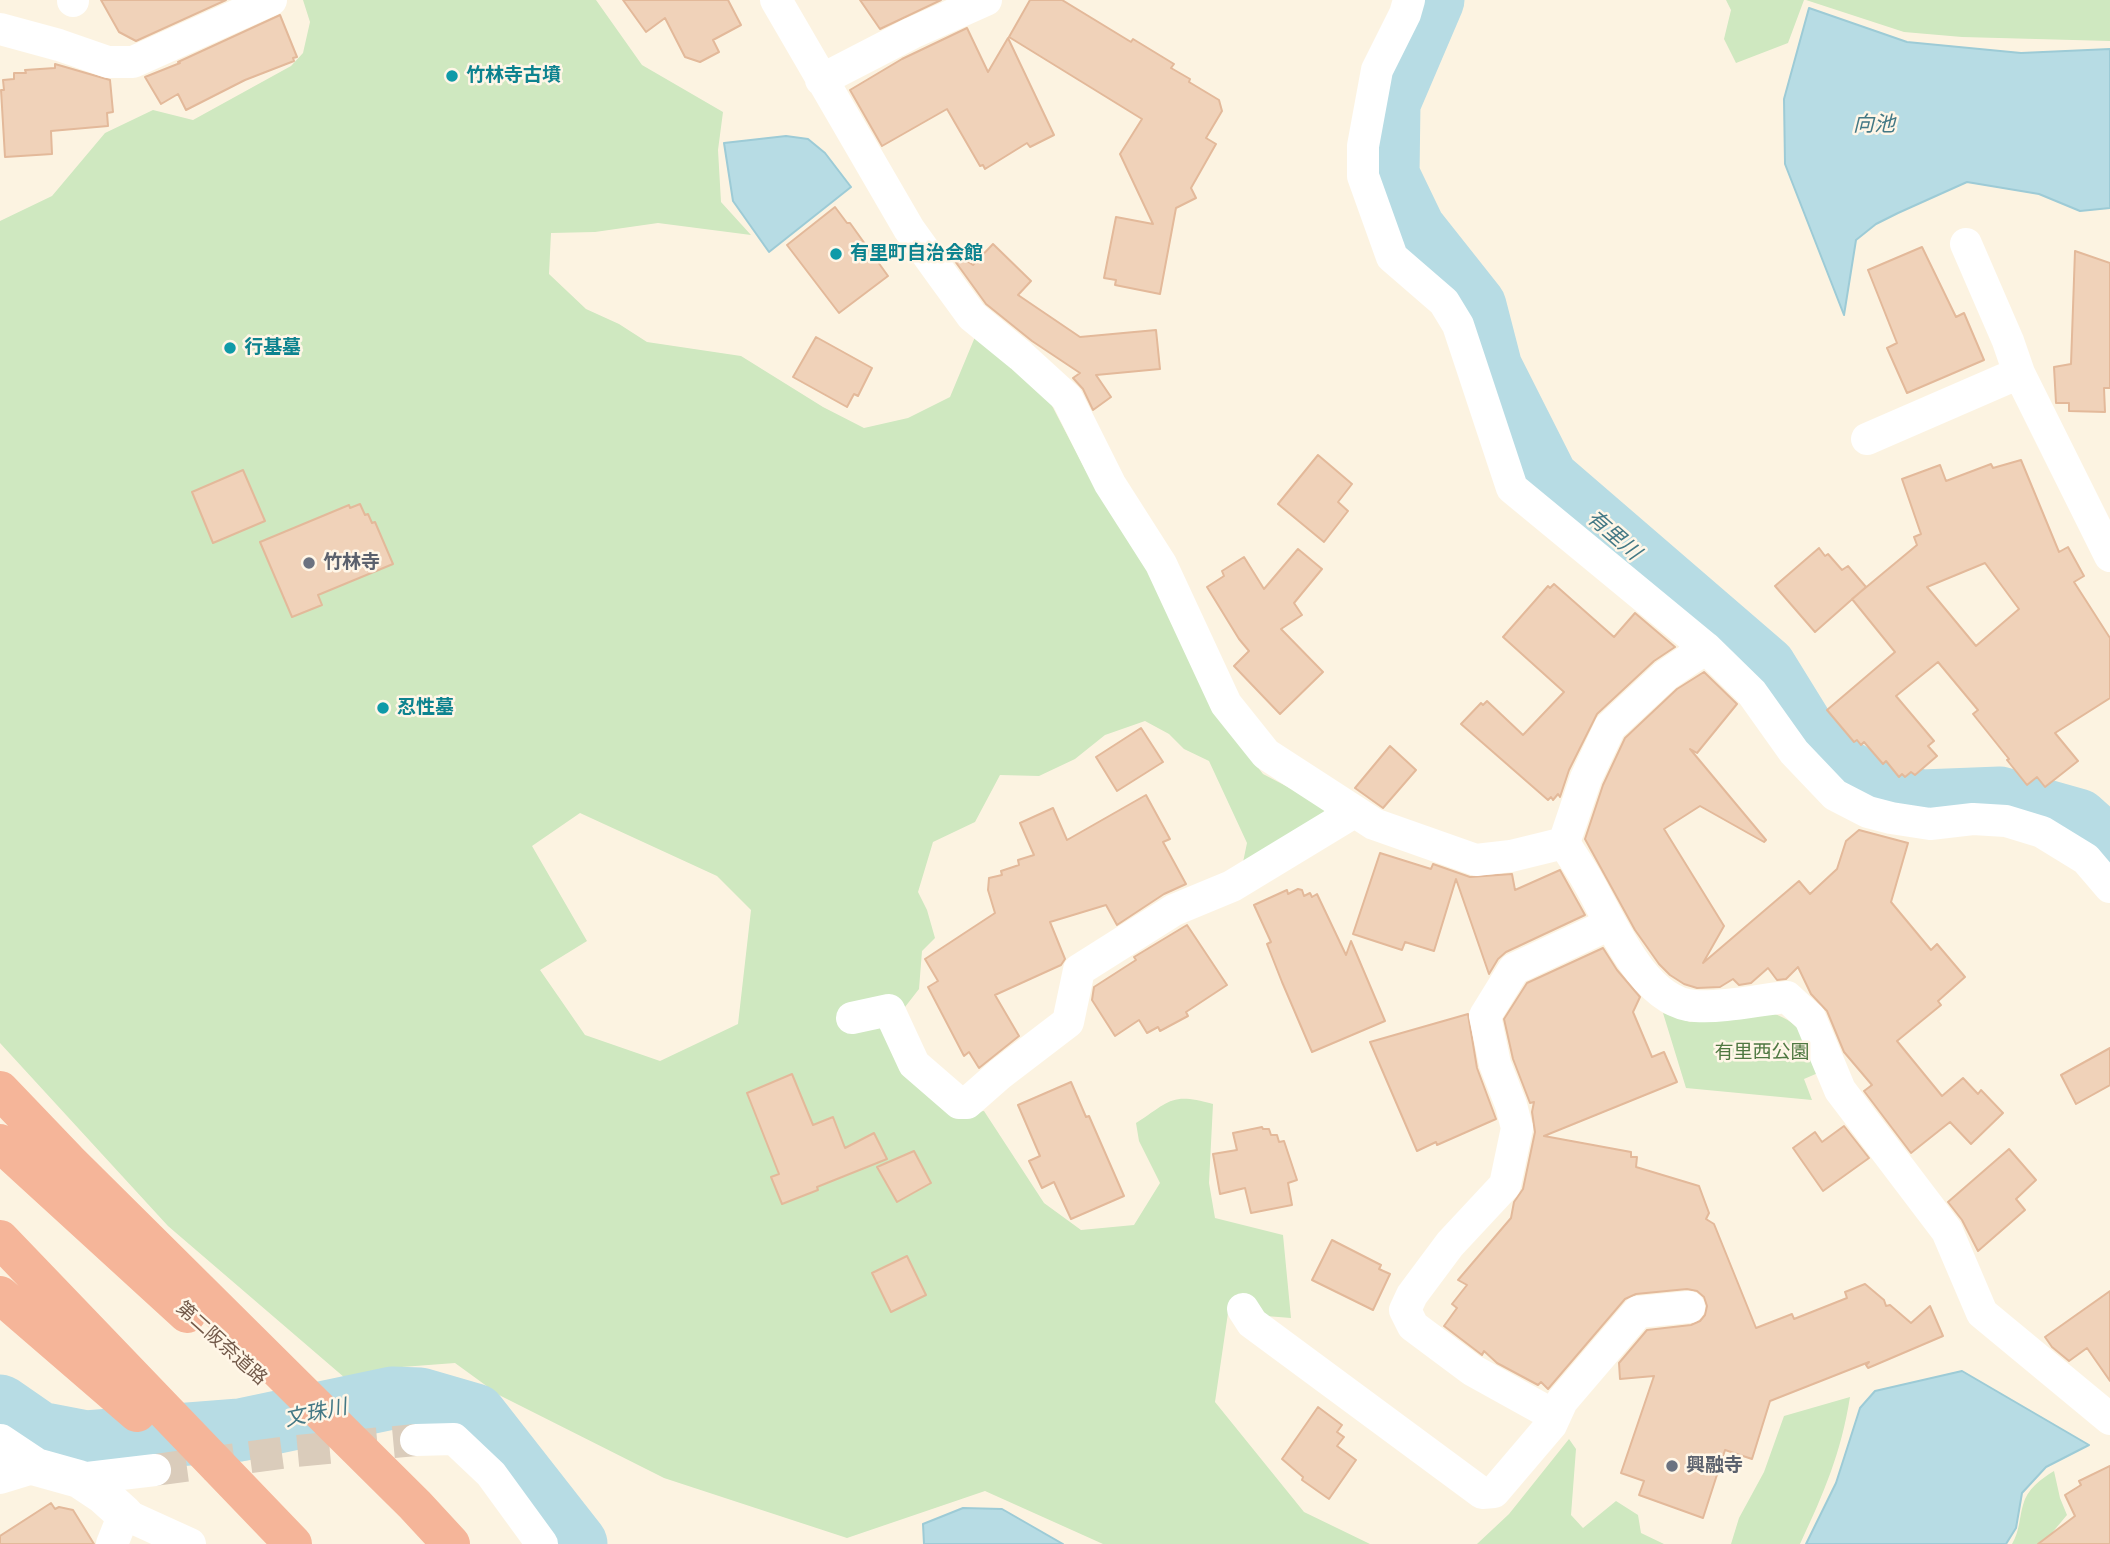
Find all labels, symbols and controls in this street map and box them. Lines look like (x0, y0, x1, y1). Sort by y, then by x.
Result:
place label: 竹林寺古墳 (466, 65, 561, 87)
marker: 竹林寺古墳 (444, 68, 460, 84)
water label: 向池 (1853, 113, 1895, 139)
place label: 有里町自治会館 (850, 243, 983, 265)
marker: 有里町自治会館 (828, 246, 844, 262)
place label: 行基墓 (244, 337, 301, 359)
marker: 行基墓 (222, 340, 238, 356)
water label: 有里川 (1581, 506, 1645, 566)
place label: 竹林寺 (323, 552, 380, 574)
marker: 竹林寺 (301, 555, 317, 571)
place label: 忍性墓 (397, 697, 454, 719)
marker: 忍性墓 (375, 700, 391, 716)
park label: 有里西公園 (1715, 1042, 1809, 1064)
street label: 第二阪奈道路 (171, 1297, 271, 1391)
water label: 文珠川 (283, 1395, 349, 1433)
place label: 興融寺 (1686, 1455, 1743, 1477)
marker: 興融寺 (1664, 1458, 1680, 1474)

